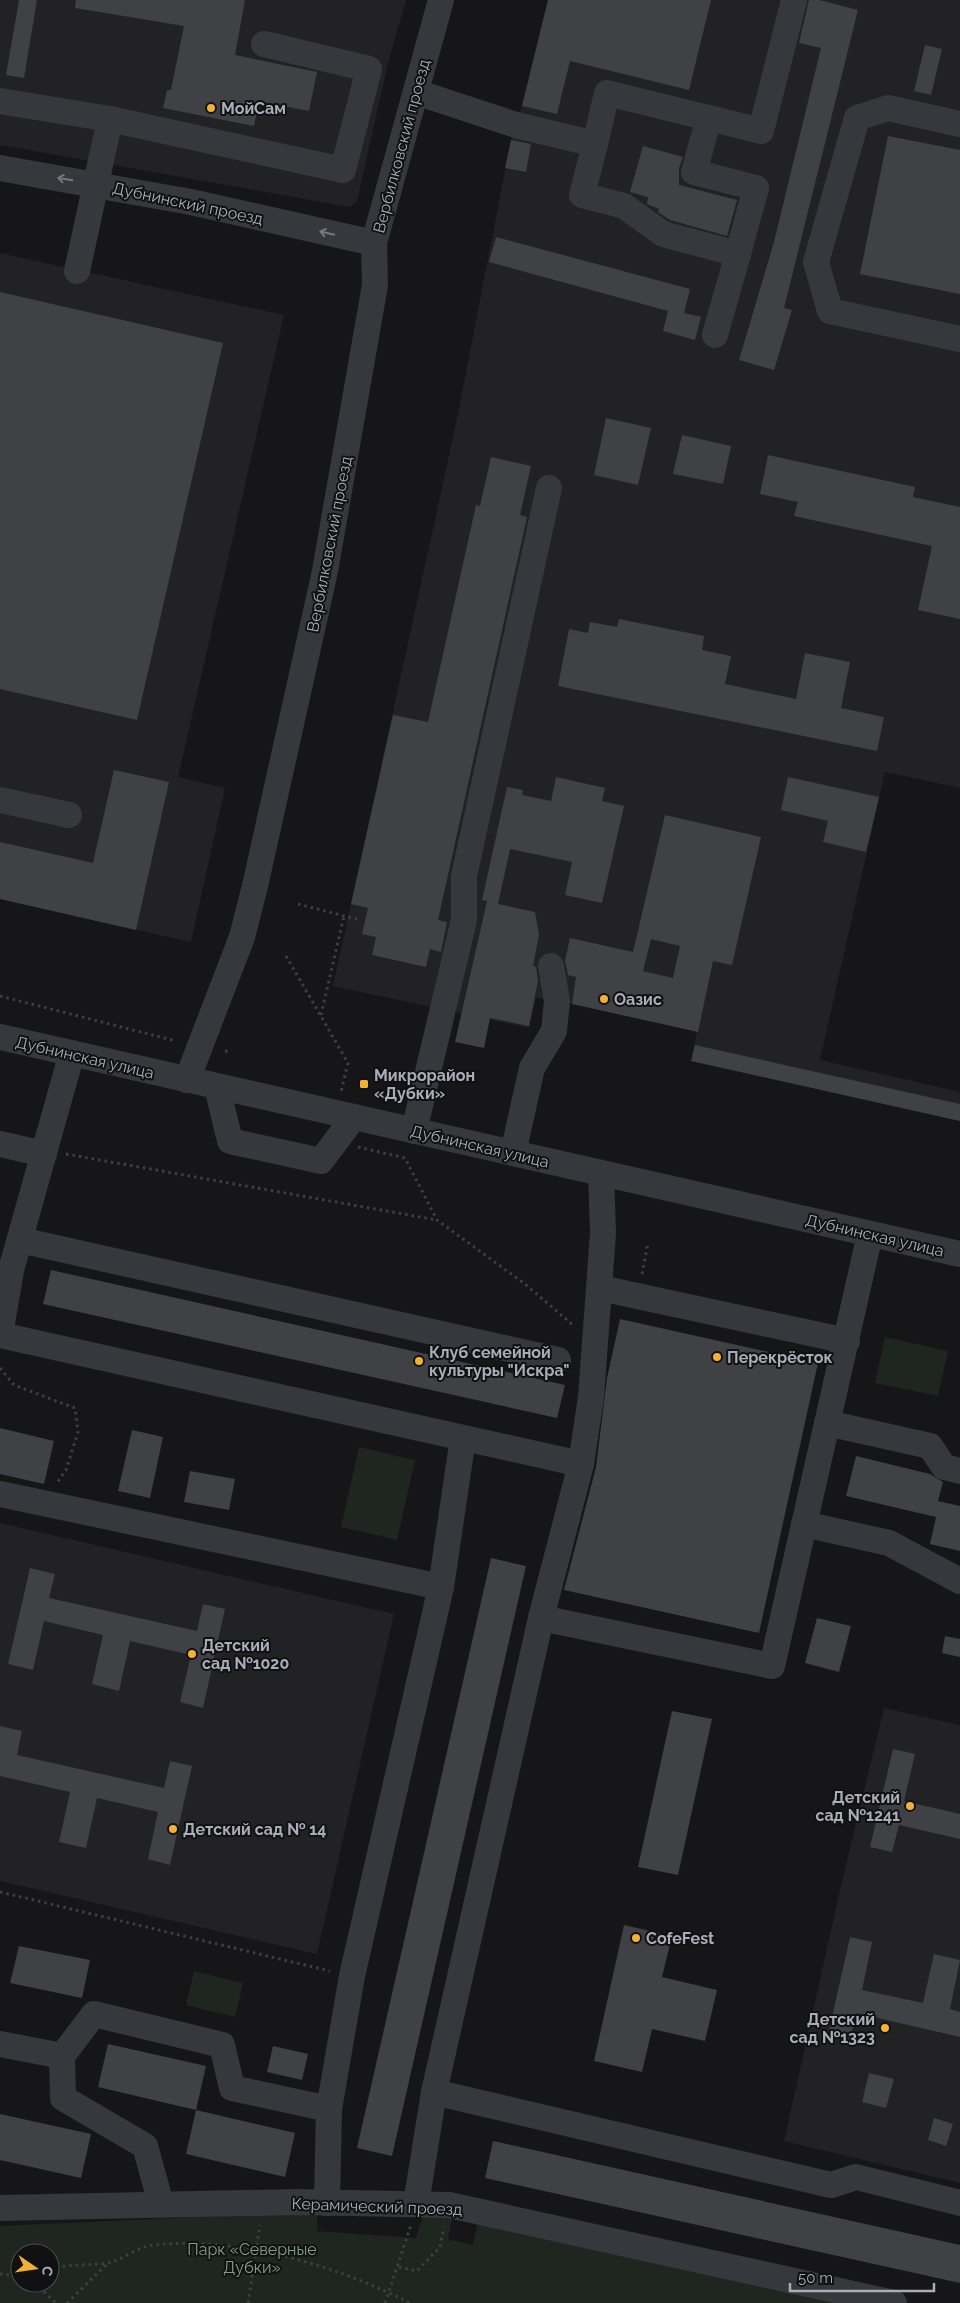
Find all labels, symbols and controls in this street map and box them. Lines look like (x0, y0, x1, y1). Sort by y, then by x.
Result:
street label: Вербилковский проезд (369, 57, 434, 235)
place label: МойСам (221, 99, 286, 118)
marker: МойСам (205, 102, 217, 114)
one-way arrow (57, 173, 73, 183)
street label: Дубнинский проезд (111, 178, 265, 229)
one-way arrow (319, 228, 335, 237)
street label: Вербилковский проезд (303, 454, 356, 634)
place label: Оазис (614, 990, 662, 1009)
marker: Оазис (598, 993, 610, 1005)
street label: Дубнинская улица (14, 1032, 156, 1083)
place label: Микрорайон «Дубки» (374, 1066, 475, 1103)
marker: Микрорайон «Дубки» (358, 1078, 370, 1090)
street label: Дубнинская улица (409, 1121, 551, 1172)
street label: Дубнинская улица (804, 1210, 946, 1261)
place label: Клуб семейной культуры "Искра" (429, 1343, 570, 1380)
place label: Перекрёсток (727, 1348, 833, 1367)
marker: Перекрёсток (711, 1351, 723, 1363)
marker: Клуб семейной культуры "Искра" (413, 1355, 425, 1367)
place label: Детский сад №1020 (202, 1636, 289, 1673)
marker: Детский сад №1020 (186, 1648, 198, 1660)
place label: Детский сад №1241 (815, 1788, 900, 1825)
marker: Детский сад №1241 (904, 1800, 916, 1812)
place label: Детский сад № 14 (183, 1820, 326, 1839)
marker: Детский сад № 14 (167, 1823, 179, 1835)
place label: CofeFest (646, 1929, 714, 1948)
marker: CofeFest (630, 1932, 642, 1944)
place label: Детский сад №1323 (790, 2010, 875, 2047)
marker: Детский сад №1323 (879, 2022, 891, 2034)
street label: Керамический проезд (291, 2194, 463, 2219)
park label: Парк «Северные Дубки» (187, 2240, 317, 2277)
north arrow (10, 2243, 60, 2293)
scale bar (790, 2260, 934, 2292)
text: С (39, 2264, 57, 2278)
text: 50 m (798, 2269, 833, 2287)

